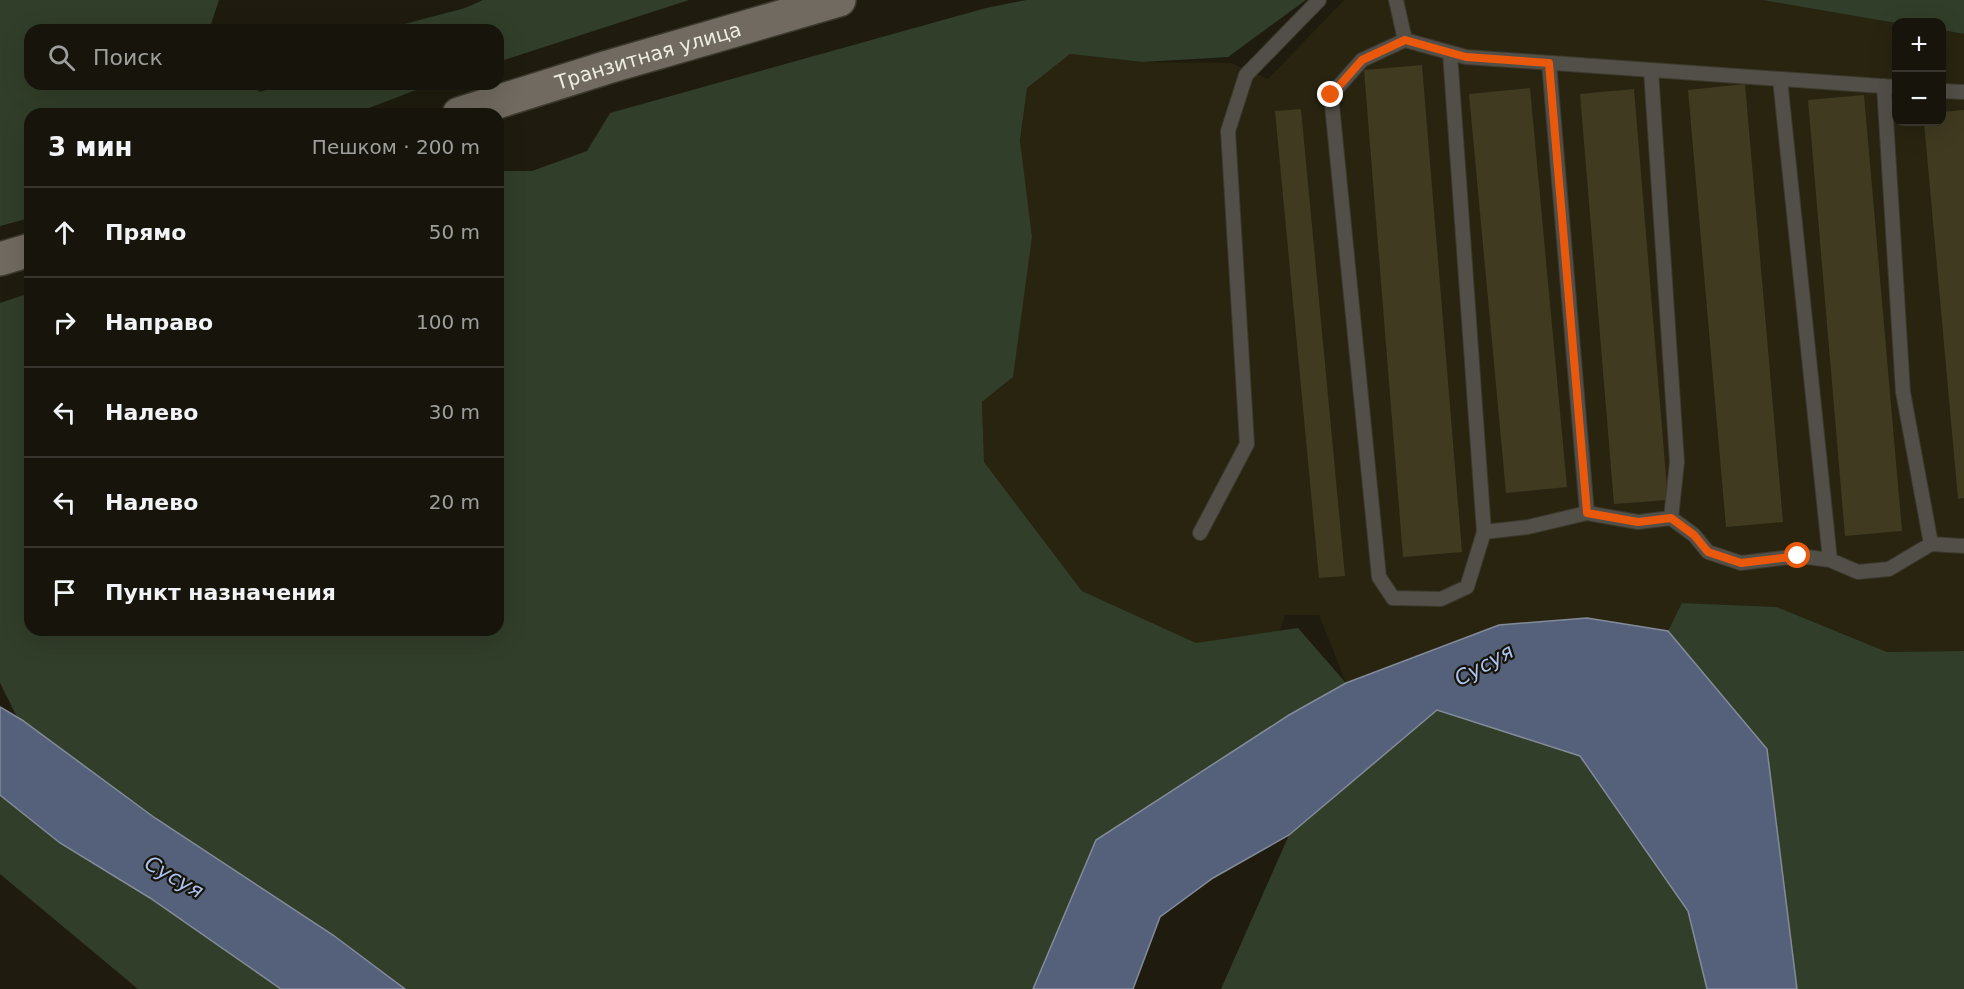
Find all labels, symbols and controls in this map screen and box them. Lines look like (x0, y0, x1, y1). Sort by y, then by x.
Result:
street label: Транзитная улица (551, 17, 744, 95)
map controls (1892, 18, 1946, 126)
button: + (1892, 18, 1946, 72)
search box (24, 24, 504, 90)
icon: search (45, 41, 78, 74)
text: Поиск (93, 45, 163, 70)
button: − (1892, 72, 1946, 126)
route end (1317, 81, 1343, 107)
text: 3 мин (48, 132, 133, 162)
text: Пешком · 200 m (312, 135, 480, 159)
icon: ahead (48, 216, 81, 249)
text: Прямо (105, 220, 186, 245)
text: 50 m (429, 220, 480, 244)
icon: right (48, 306, 81, 339)
text: Направо (105, 310, 213, 335)
text: 100 m (416, 310, 480, 334)
icon: left (48, 396, 81, 429)
text: Налево (105, 400, 198, 425)
text: 30 m (429, 400, 480, 424)
icon: left (48, 486, 81, 519)
text: Налево (105, 490, 198, 515)
text: 20 m (429, 490, 480, 514)
route start (1784, 542, 1810, 568)
icon: arrive (48, 576, 81, 609)
text: Пункт назначения (105, 580, 336, 605)
water label: Сусуя (1450, 639, 1518, 691)
water label: Сусуя (140, 851, 208, 903)

